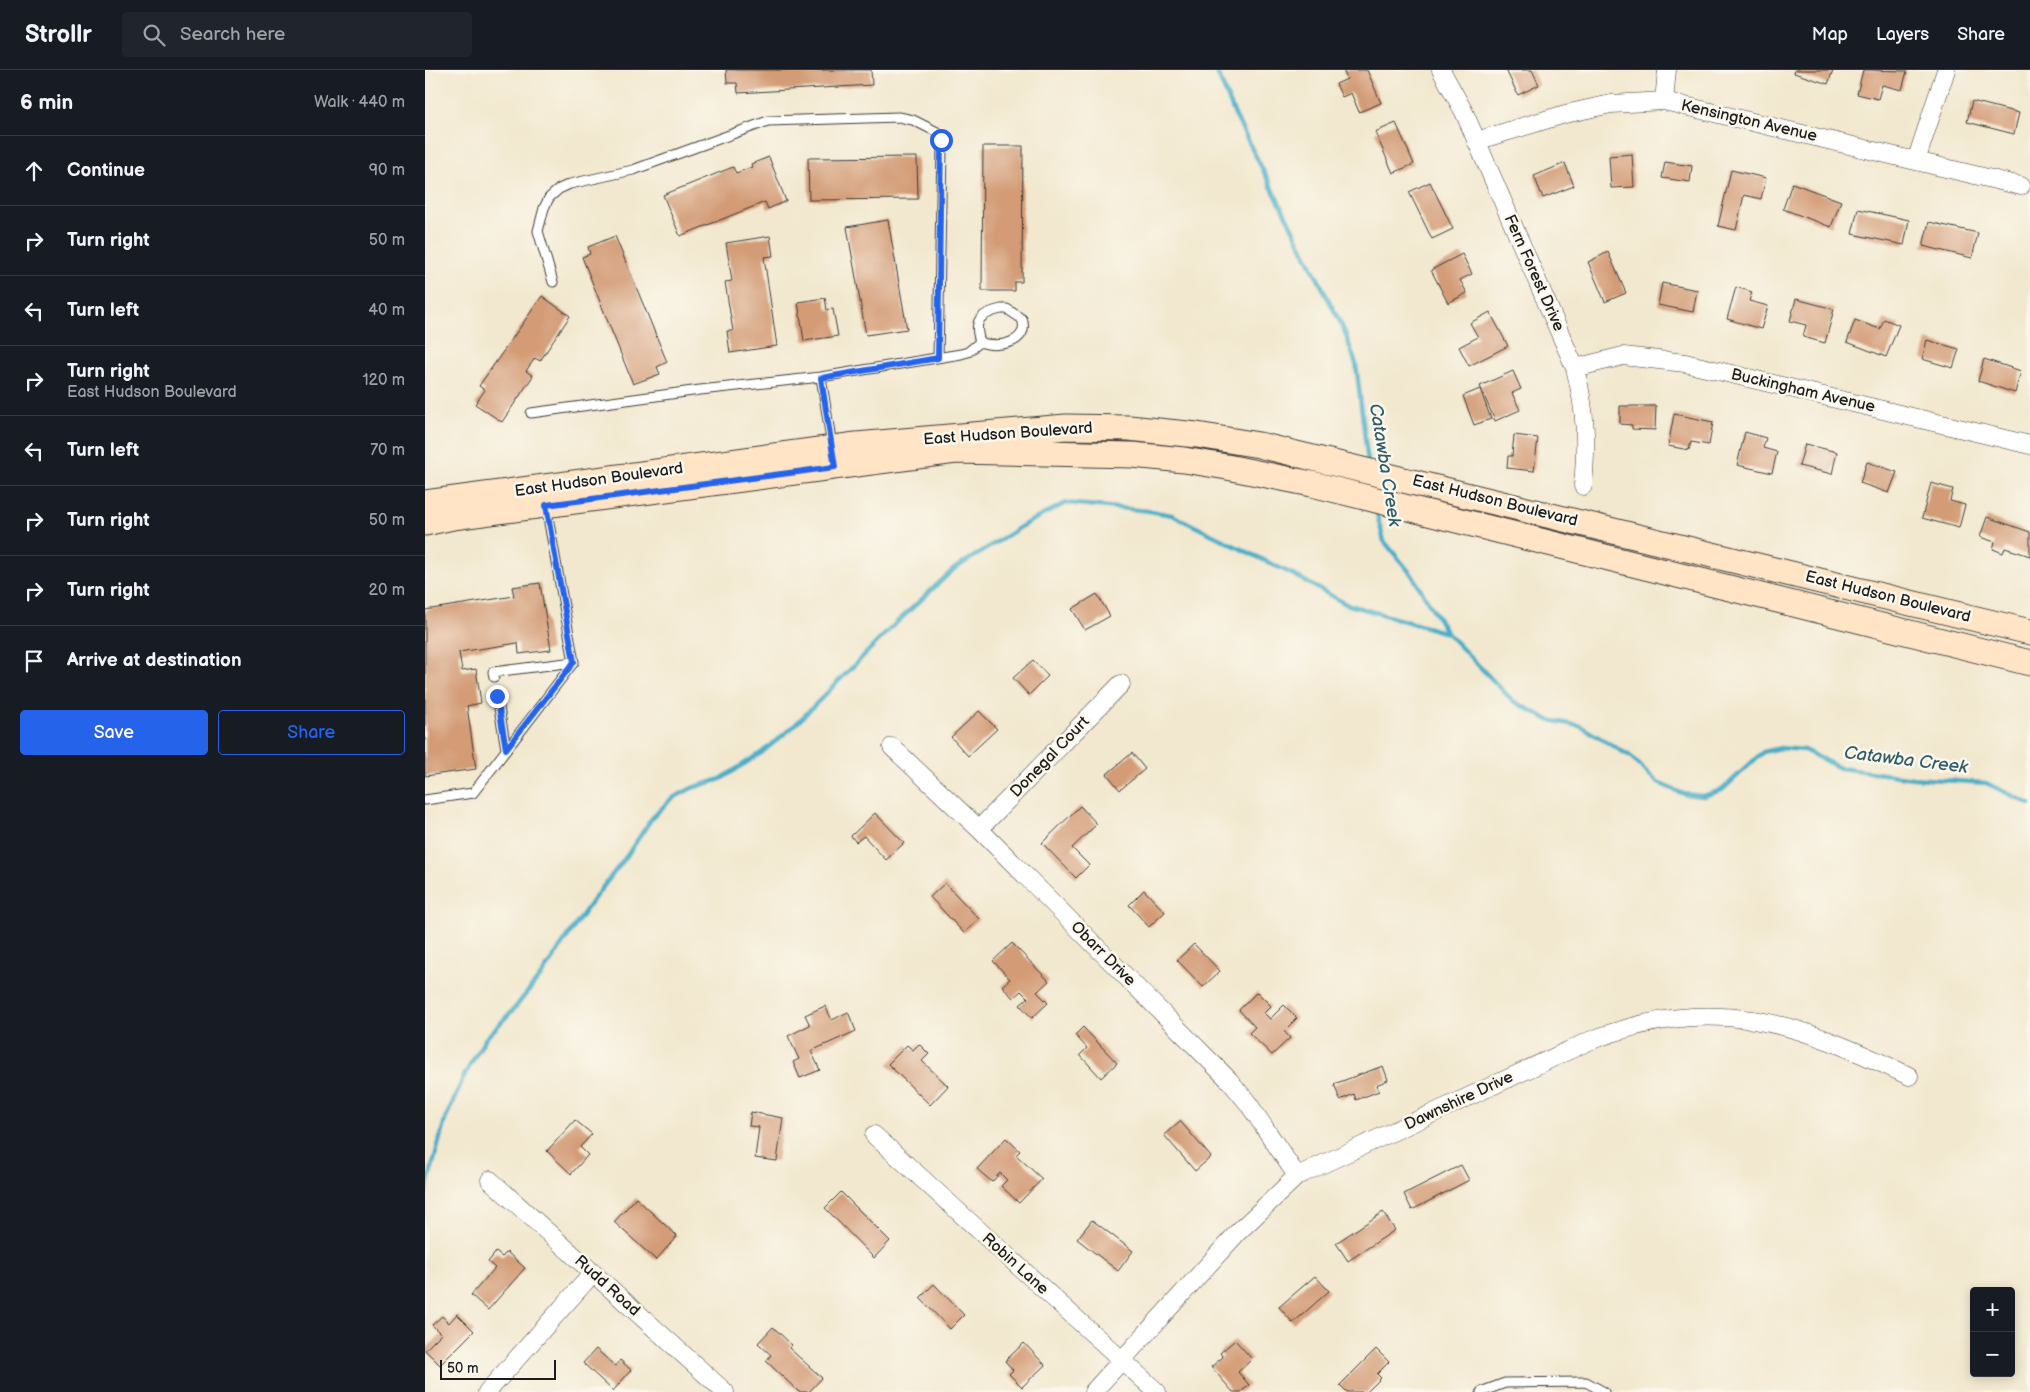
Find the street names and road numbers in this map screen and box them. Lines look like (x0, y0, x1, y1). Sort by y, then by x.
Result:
street label: Kensington Avenue (1679, 96, 1819, 146)
street label: Fern Forest Drive (1500, 212, 1568, 335)
street label: Buckingham Avenue (1729, 365, 1877, 417)
street label: East Hudson Boulevard (923, 419, 1093, 449)
street label: East Hudson Boulevard (514, 459, 684, 501)
street label: East Hudson Boulevard (1410, 471, 1580, 531)
street label: East Hudson Boulevard (1803, 567, 1973, 627)
street label: Donegal Court (1007, 712, 1093, 801)
street label: Obarr Drive (1067, 918, 1140, 991)
street label: Dawnshire Drive (1402, 1067, 1517, 1134)
street label: Robin Lane (978, 1229, 1053, 1299)
street label: Rudd Road (570, 1252, 644, 1320)

